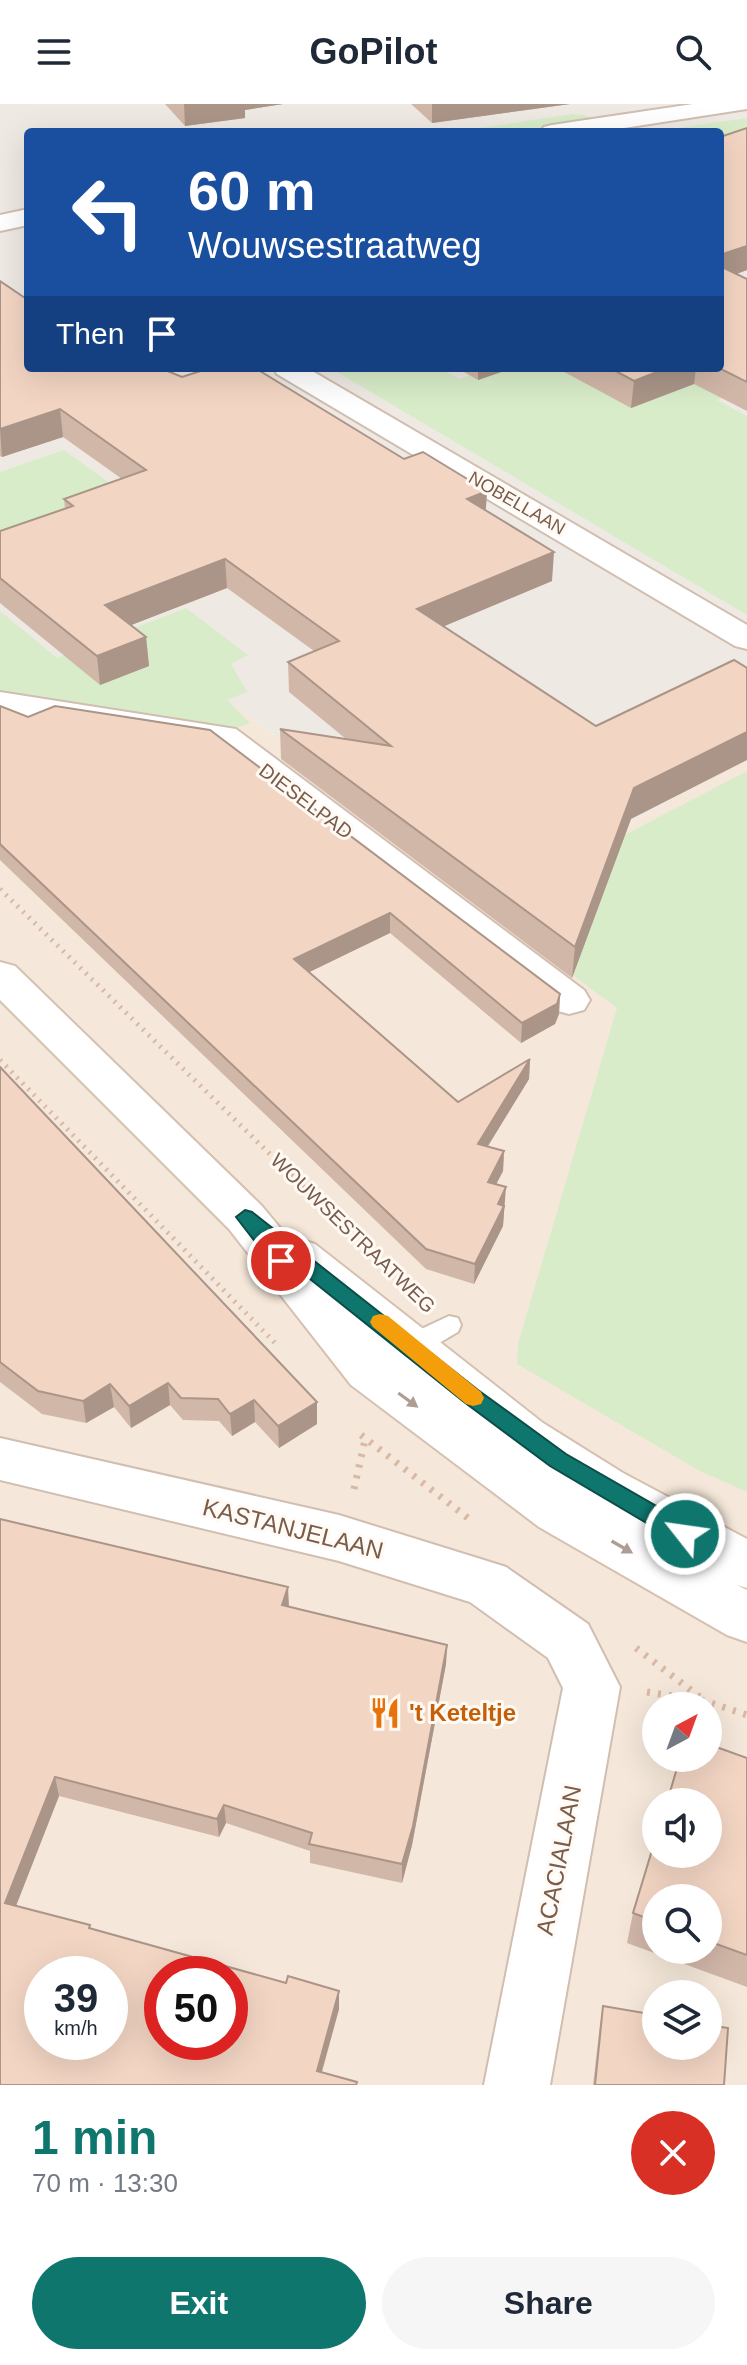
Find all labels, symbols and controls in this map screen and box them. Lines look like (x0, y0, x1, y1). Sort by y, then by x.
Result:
icon: menu (32, 30, 76, 74)
icon: search (671, 30, 715, 74)
text: GoPilot (310, 31, 438, 72)
text: 60 m (188, 159, 316, 222)
icon: left (56, 160, 160, 264)
text: Wouwsestraatweg (188, 225, 481, 266)
icon: arrive (140, 312, 184, 356)
text: Then (56, 317, 124, 350)
street label: NOBELLAAN (465, 467, 569, 539)
street label: DIESELPAD (255, 759, 357, 843)
street label: WOUWSESTRAATWEG (266, 1149, 440, 1317)
pin (247, 1227, 315, 1295)
icon: arrive (259, 1239, 303, 1283)
one-way arrow (397, 1392, 418, 1408)
position arrow (643, 1492, 727, 1576)
street label: KASTANJELAAN (200, 1493, 386, 1564)
one-way arrow (610, 1540, 633, 1554)
north arrow (642, 1692, 722, 1772)
map controls (642, 1692, 722, 2060)
restaurant icon: 't Keteltje (368, 1696, 402, 1730)
place label: 't Keteltje (409, 1699, 516, 1726)
street label: ACACIALAAN (531, 1783, 586, 1937)
button: sound (642, 1788, 722, 1868)
button: search (642, 1884, 722, 1964)
speed limit sign: 50 (144, 1956, 248, 2060)
text: 39 (54, 1976, 98, 2020)
button: layers (642, 1980, 722, 2060)
text: km/h (54, 2017, 98, 2039)
text: 1 min (32, 2111, 157, 2164)
button: close (631, 2111, 715, 2195)
text: 70 m · 13:30 (32, 2168, 178, 2198)
button: Exit (32, 2257, 366, 2349)
button: Share (382, 2257, 715, 2349)

